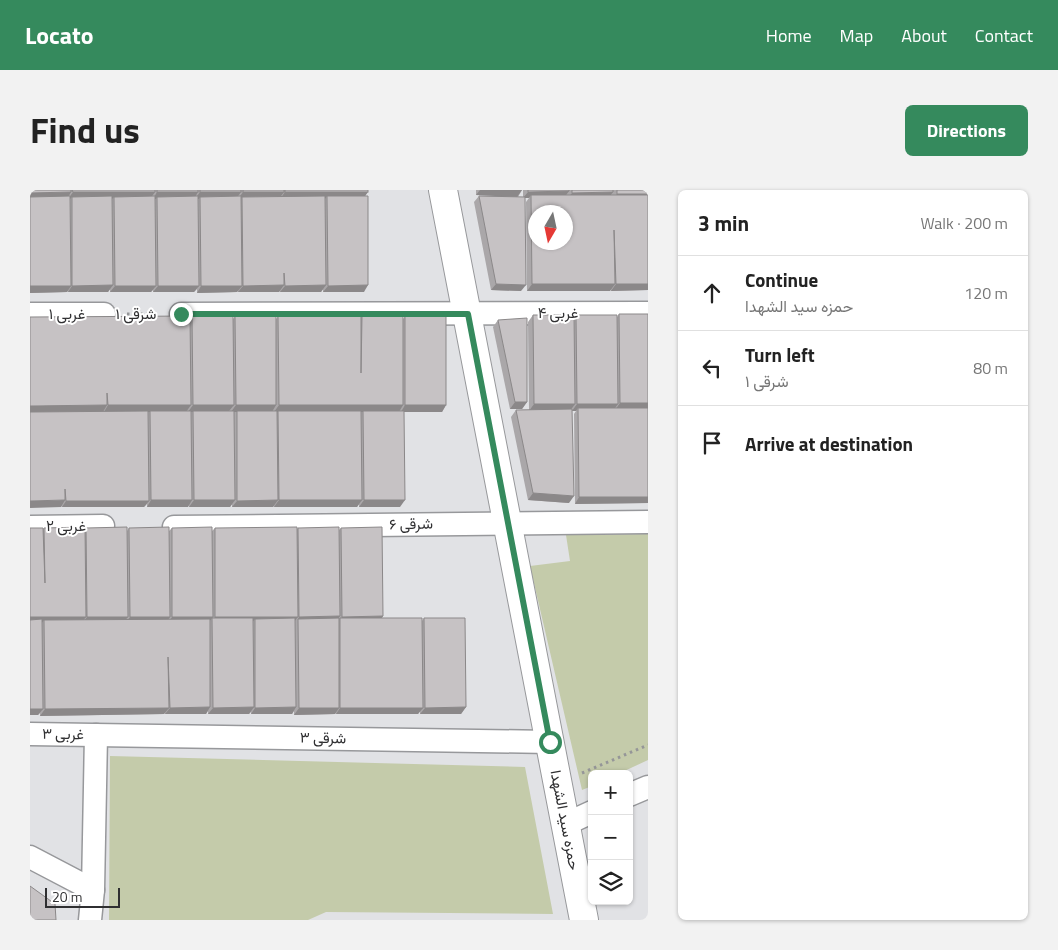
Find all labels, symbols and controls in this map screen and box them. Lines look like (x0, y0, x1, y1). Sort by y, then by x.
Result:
text: Locato (25, 17, 94, 53)
text: Home (766, 22, 812, 49)
text: Map (840, 22, 873, 49)
text: About (901, 22, 947, 49)
text: Contact (975, 22, 1033, 49)
text: Find us (30, 103, 140, 157)
button: Directions (905, 105, 1028, 156)
north arrow (528, 205, 573, 250)
text: 3 min (698, 207, 749, 239)
text: Walk · 200 m (920, 211, 1008, 235)
text: Continue (745, 265, 818, 294)
icon: ahead (698, 279, 726, 307)
text: 120 m (964, 281, 1008, 305)
text: حمزه سید الشهدا (745, 294, 853, 318)
street label: ۴ غربی (538, 301, 579, 324)
street label: ۱ غربی (49, 302, 85, 325)
street label: ۱ شرقی (116, 302, 157, 325)
route end (170, 303, 193, 326)
text: Turn left (745, 340, 815, 369)
icon: left (698, 354, 726, 382)
text: 80 m (973, 356, 1008, 380)
text: ۱ شرقی (745, 369, 789, 393)
icon: arrive (698, 429, 726, 457)
text: Arrive at destination (745, 429, 913, 458)
street label: ۶ شرقی (389, 512, 433, 535)
street label: ۲ غربی (46, 514, 86, 537)
street label: ۳ غربی (42, 722, 84, 745)
street label: ۳ شرقی (300, 726, 347, 749)
route start (539, 731, 562, 754)
street label: حمزه سید الشهدا (545, 768, 586, 872)
map controls (588, 770, 633, 905)
button: + (588, 770, 633, 815)
button: − (588, 815, 633, 860)
button: layers (588, 860, 633, 905)
scale bar (45, 885, 120, 908)
text: 20 m (52, 886, 82, 907)

